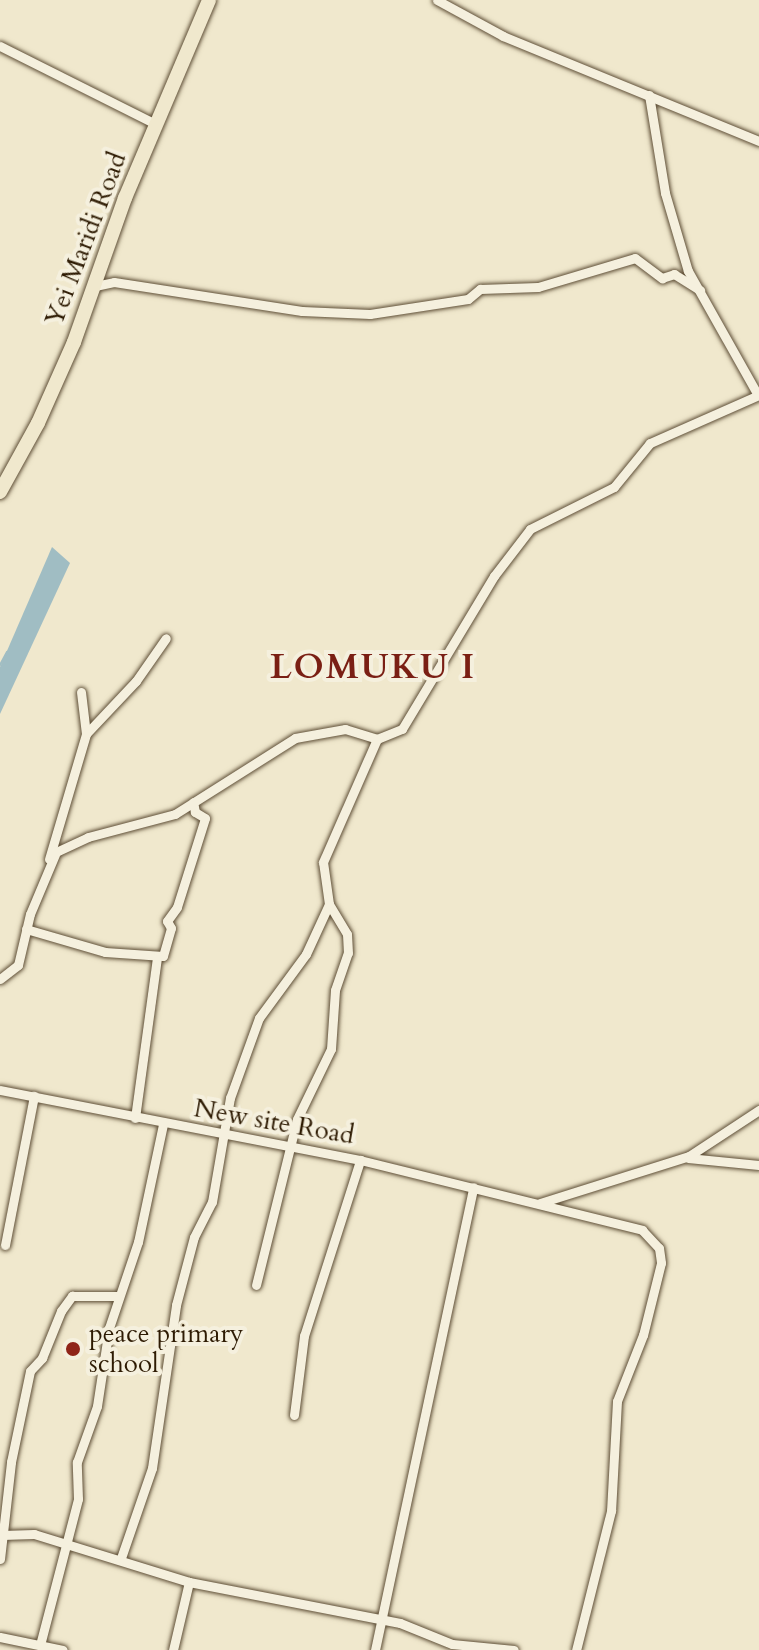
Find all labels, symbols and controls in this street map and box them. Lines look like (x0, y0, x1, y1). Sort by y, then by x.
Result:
street label: Yei Maridi Road (39, 148, 133, 330)
district label: LOMUKU I (270, 648, 476, 688)
street label: New site Road (192, 1093, 356, 1151)
place label: peace primary school (89, 1318, 244, 1380)
marker: peace primary school (64, 1340, 82, 1358)

